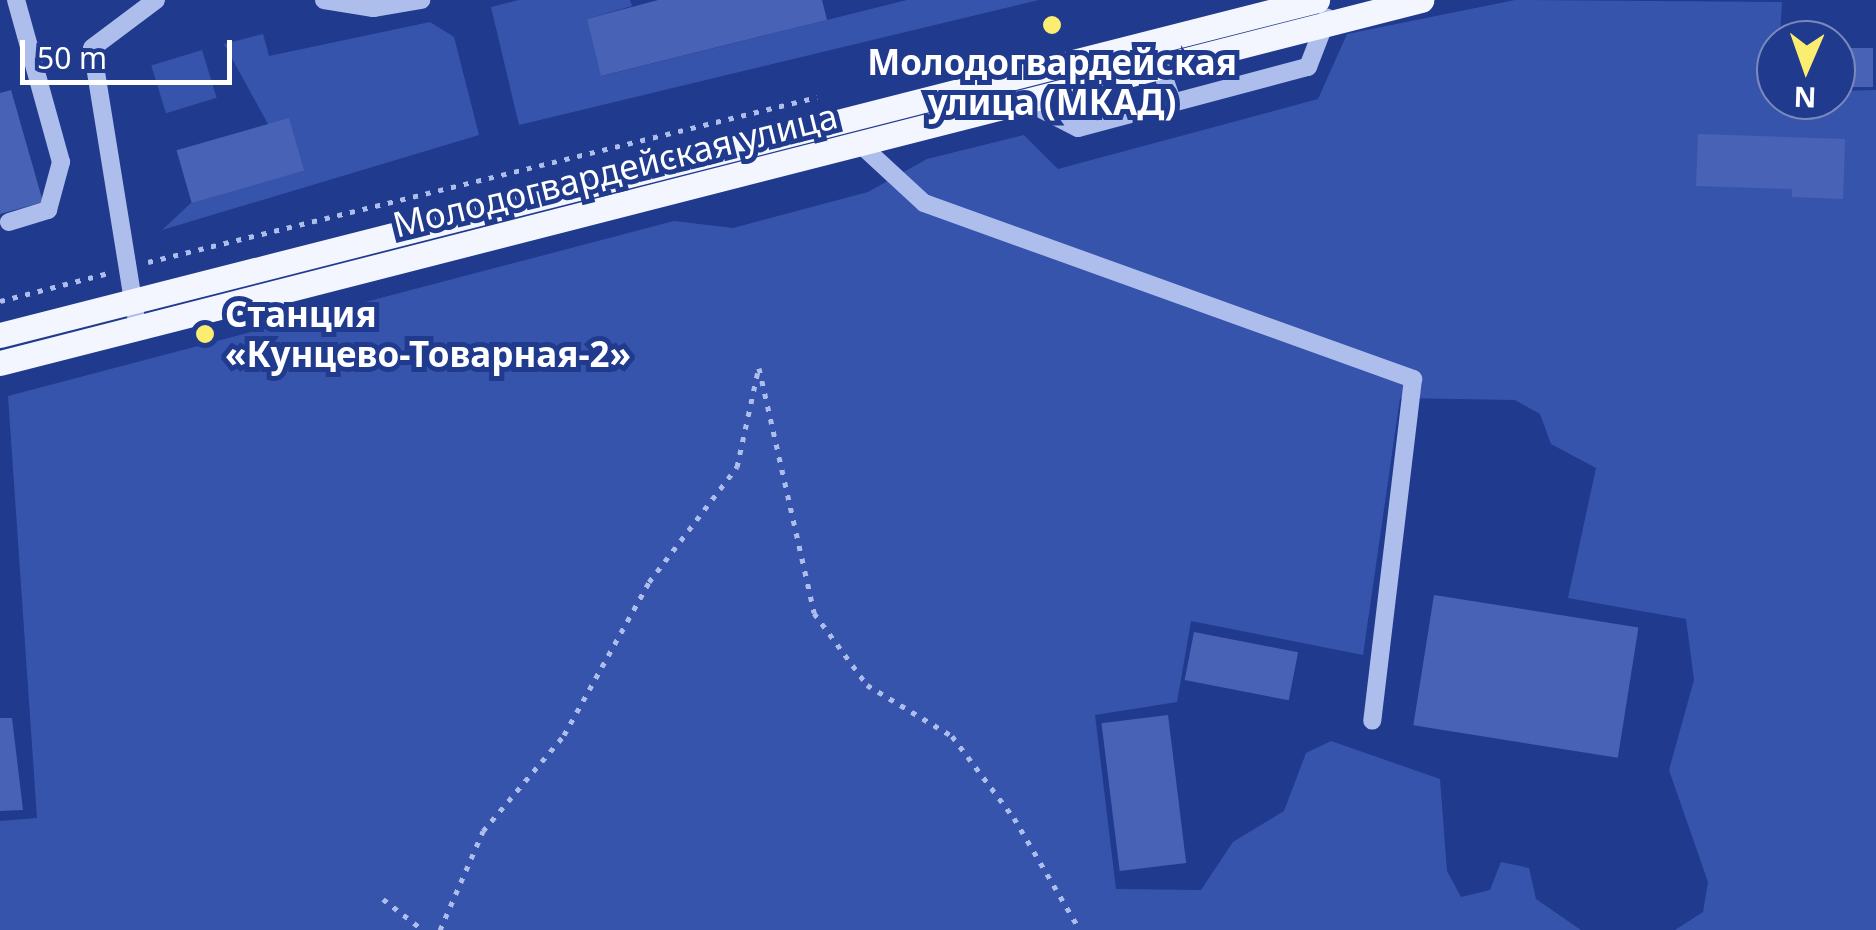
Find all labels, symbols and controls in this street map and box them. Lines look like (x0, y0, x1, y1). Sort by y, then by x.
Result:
marker: Молодогвардейская улица (МКАД) (1041, 14, 1063, 36)
scale bar (25, 20, 238, 82)
north arrow (1756, 20, 1856, 120)
text: 50 m (37, 37, 107, 78)
place label: Молодогвардейская улица (МКАД) (867, 41, 1237, 123)
text: N (1793, 79, 1817, 117)
street label: Молодогвардейская улица (388, 94, 842, 246)
place label: Станция «Кунцево-Товарная-2» (225, 293, 631, 375)
marker: Станция «Кунцево-Товарная-2» (194, 323, 216, 345)

